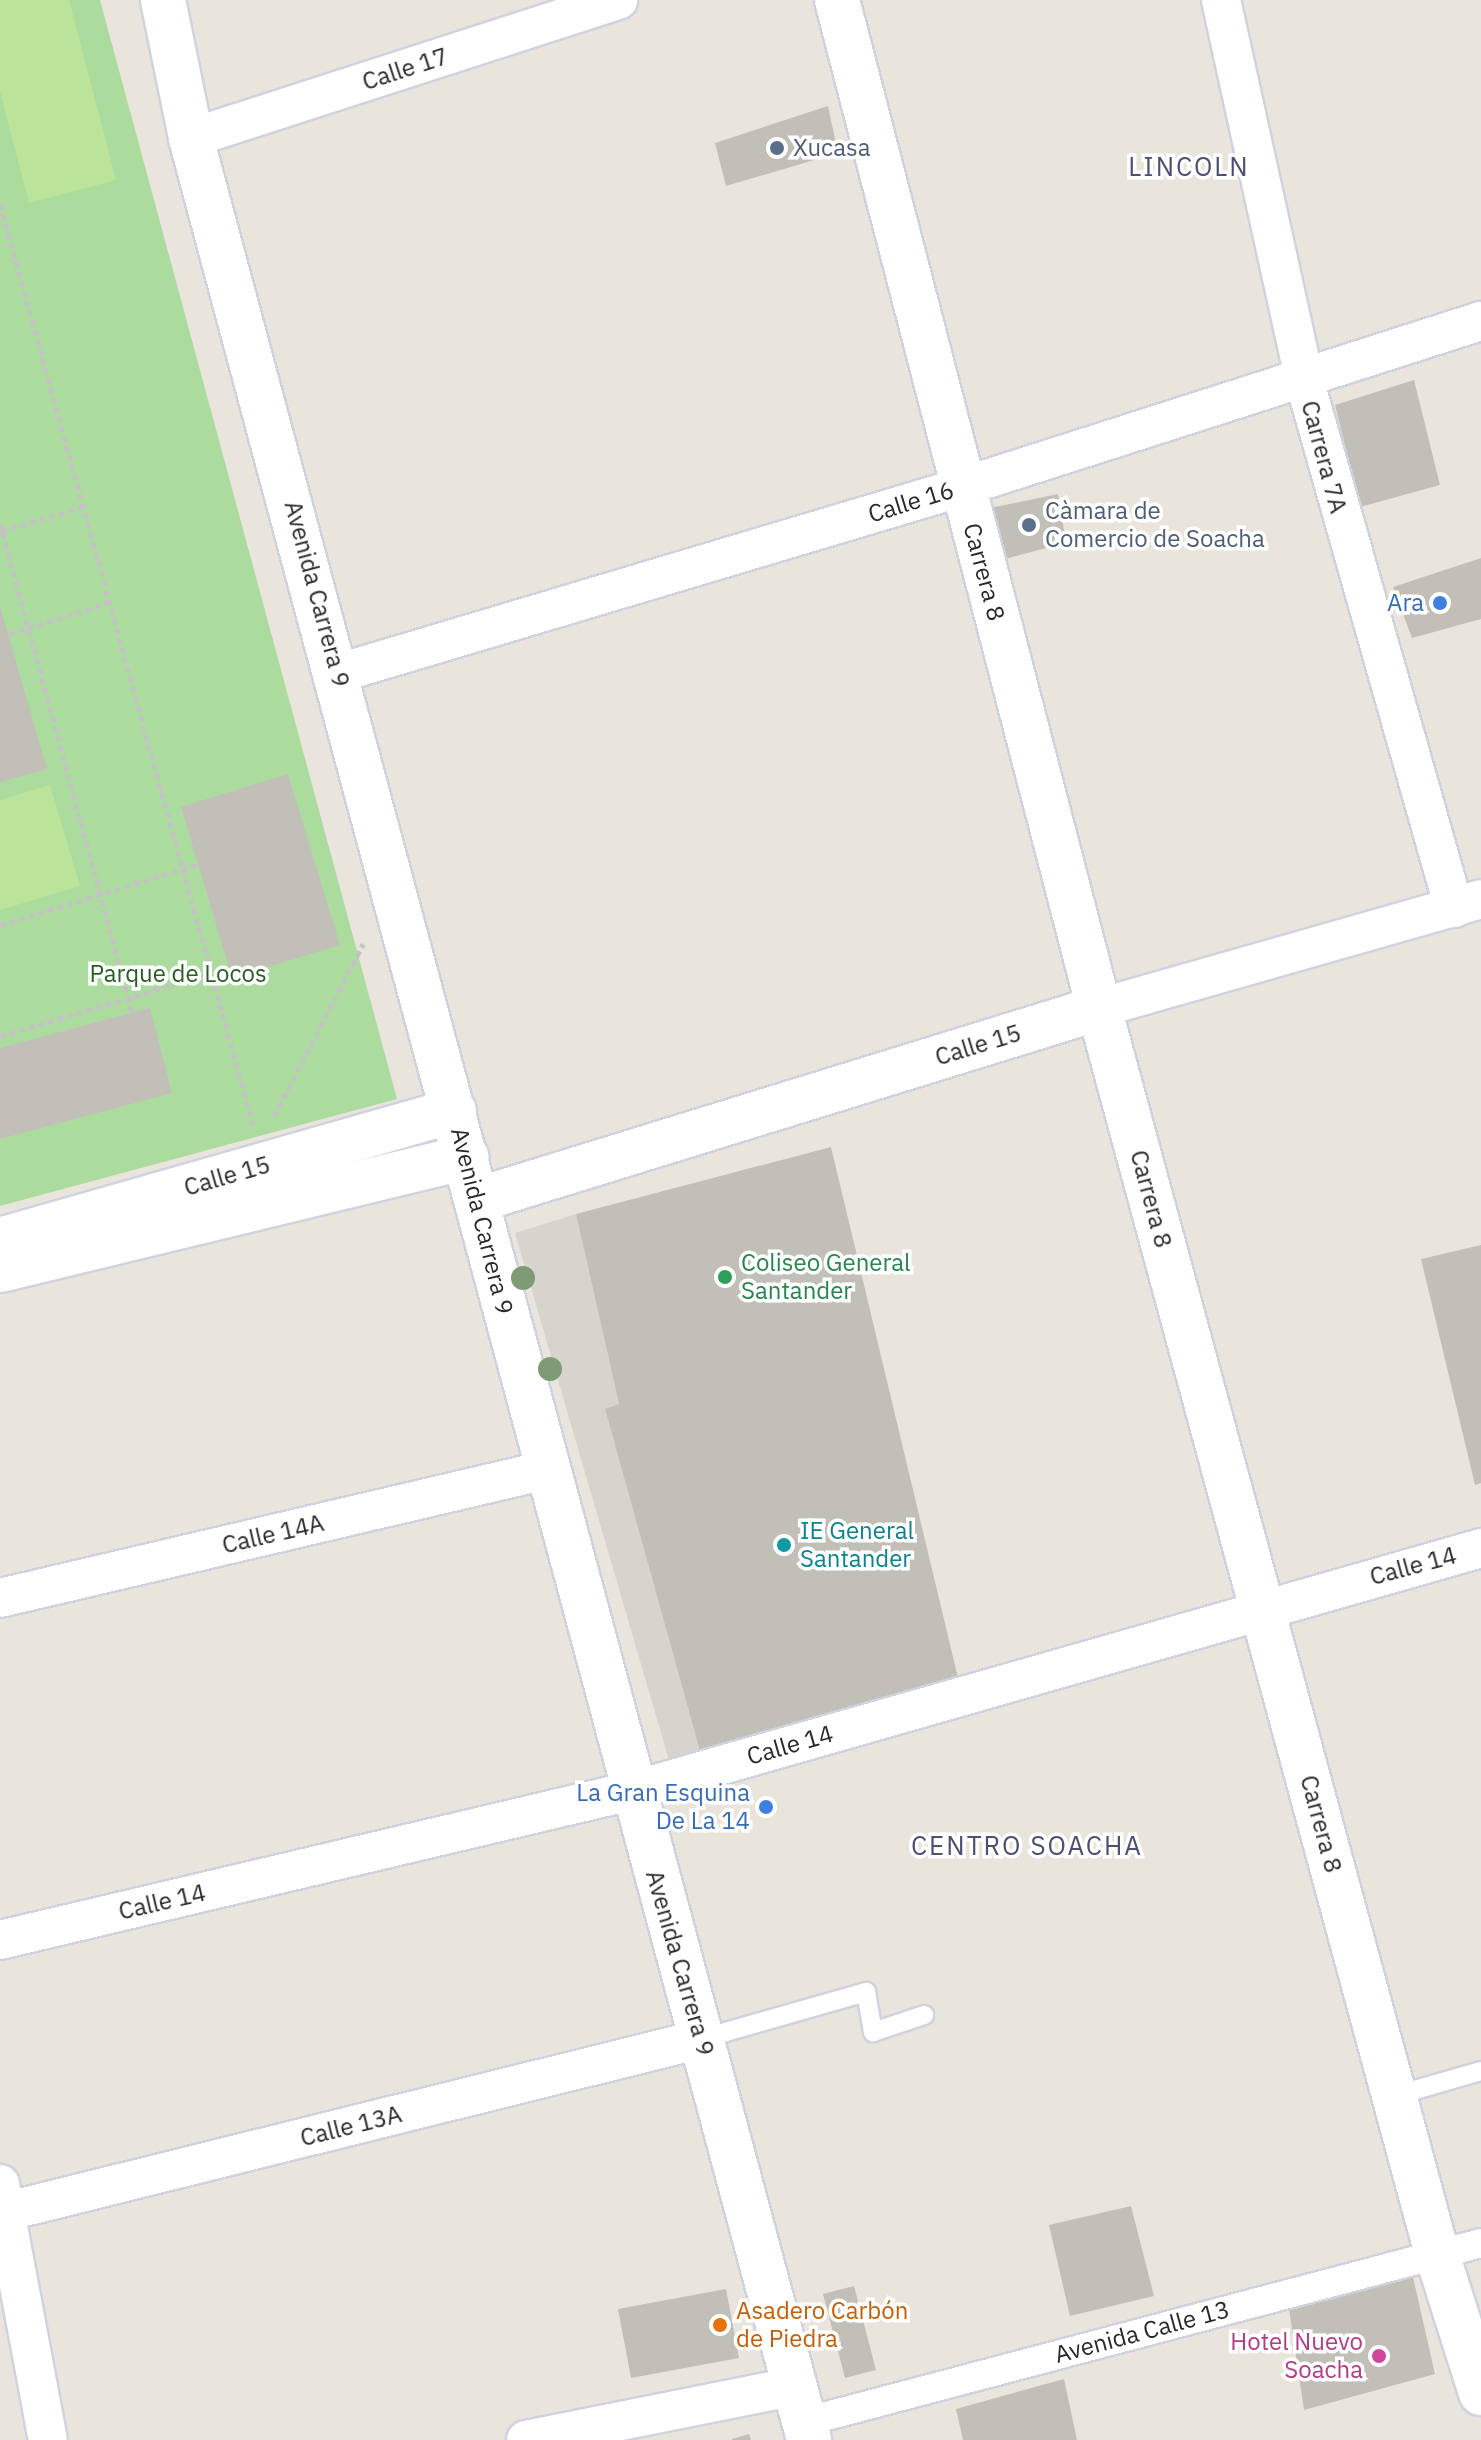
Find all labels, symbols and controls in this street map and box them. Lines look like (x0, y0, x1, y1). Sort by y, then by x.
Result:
street label: Calle 17 (359, 42, 451, 96)
place label: Xucasa (793, 134, 870, 162)
marker: Xucasa (768, 139, 786, 157)
district label: LINCOLN (1128, 151, 1250, 183)
street label: Carrera 7A (1295, 398, 1353, 516)
street label: Calle 16 (865, 475, 957, 529)
place label: Càmara de Comercio de Soacha (1045, 497, 1265, 553)
street label: Avenida Carrera 9 (278, 498, 356, 690)
marker: Càmara de Comercio de Soacha (1020, 516, 1038, 534)
street label: Carrera 8 (957, 520, 1011, 624)
place label: Ara (1387, 589, 1424, 617)
marker: Ara (1431, 594, 1449, 612)
park label: Parque de Locos (89, 960, 267, 988)
street label: Calle 15 (932, 1018, 1024, 1072)
street label: Avenida Carrera 9 (445, 1125, 519, 1317)
street label: Carrera 8 (1124, 1147, 1178, 1251)
street label: Calle 15 (181, 1150, 273, 1202)
place label: Coliseo General Santander (741, 1249, 911, 1305)
marker: Coliseo General Santander (716, 1268, 734, 1286)
street label: Calle 14A (219, 1508, 327, 1560)
place label: IE General Santander (800, 1517, 914, 1573)
marker: IE General Santander (775, 1536, 793, 1554)
street label: Calle 14 (1367, 1541, 1459, 1591)
street label: Calle 14 (744, 1719, 836, 1771)
street label: Carrera 8 (1294, 1772, 1348, 1876)
place label: La Gran Esquina De La 14 (576, 1779, 750, 1835)
marker: La Gran Esquina De La 14 (757, 1798, 775, 1816)
district label: CENTRO SOACHA (911, 1830, 1143, 1862)
street label: Avenida Carrera 9 (640, 1867, 720, 2059)
street label: Calle 14 (116, 1878, 208, 1926)
street label: Calle 13A (297, 2099, 405, 2153)
street label: Avenida Calle 13 (1051, 2295, 1233, 2369)
place label: Asadero Carbón de Piedra (736, 2297, 908, 2353)
marker: Asadero Carbón de Piedra (711, 2316, 729, 2334)
place label: Hotel Nuevo Soacha (1230, 2328, 1363, 2384)
marker: Hotel Nuevo Soacha (1370, 2347, 1388, 2365)

